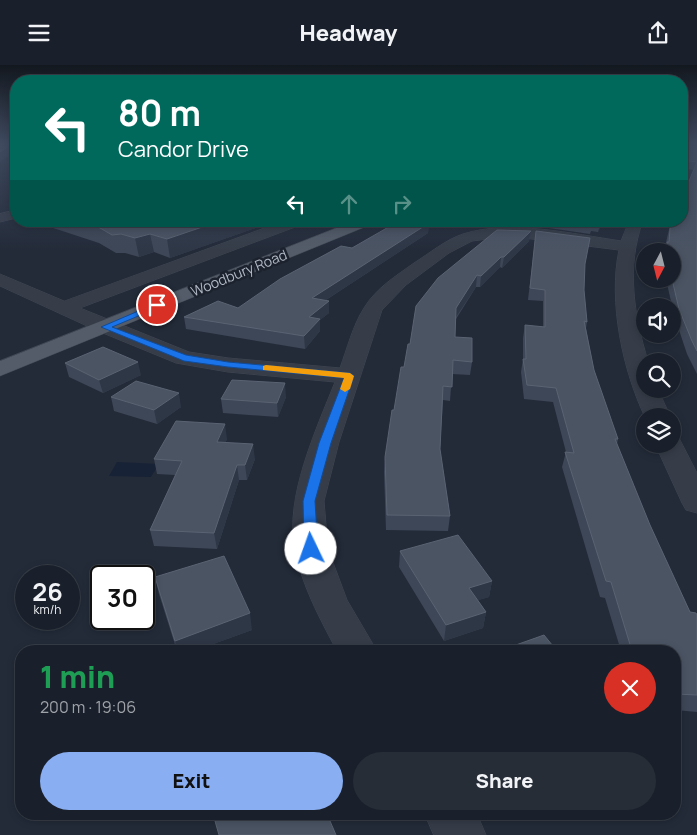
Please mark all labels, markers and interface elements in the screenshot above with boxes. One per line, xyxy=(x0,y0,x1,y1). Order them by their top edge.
text: Headway xyxy=(300,18,397,48)
icon: menu xyxy=(25,19,53,47)
icon: share xyxy=(644,19,672,47)
text: 80 m xyxy=(118,89,201,137)
icon: left xyxy=(35,95,100,160)
text: Candor Drive xyxy=(118,134,249,164)
icon: left xyxy=(282,190,310,218)
icon: ahead xyxy=(335,190,363,218)
icon: right xyxy=(388,190,416,218)
north arrow xyxy=(636,243,681,287)
map controls xyxy=(636,243,681,453)
street label: Woodbury Road xyxy=(188,245,290,300)
pin xyxy=(136,284,178,326)
icon: arrive xyxy=(143,291,171,319)
button: sound xyxy=(636,298,681,343)
button: search xyxy=(636,353,681,398)
button: layers xyxy=(636,408,681,453)
position arrow xyxy=(284,522,336,574)
speed limit sign: 30 xyxy=(90,565,155,630)
text: 26 xyxy=(32,574,63,609)
text: km/h xyxy=(34,601,61,618)
text: 1 min xyxy=(40,656,115,697)
button: close xyxy=(604,662,656,714)
text: 200 m · 19:06 xyxy=(40,696,136,718)
button: Exit xyxy=(40,752,343,810)
button: Share xyxy=(353,752,656,810)

